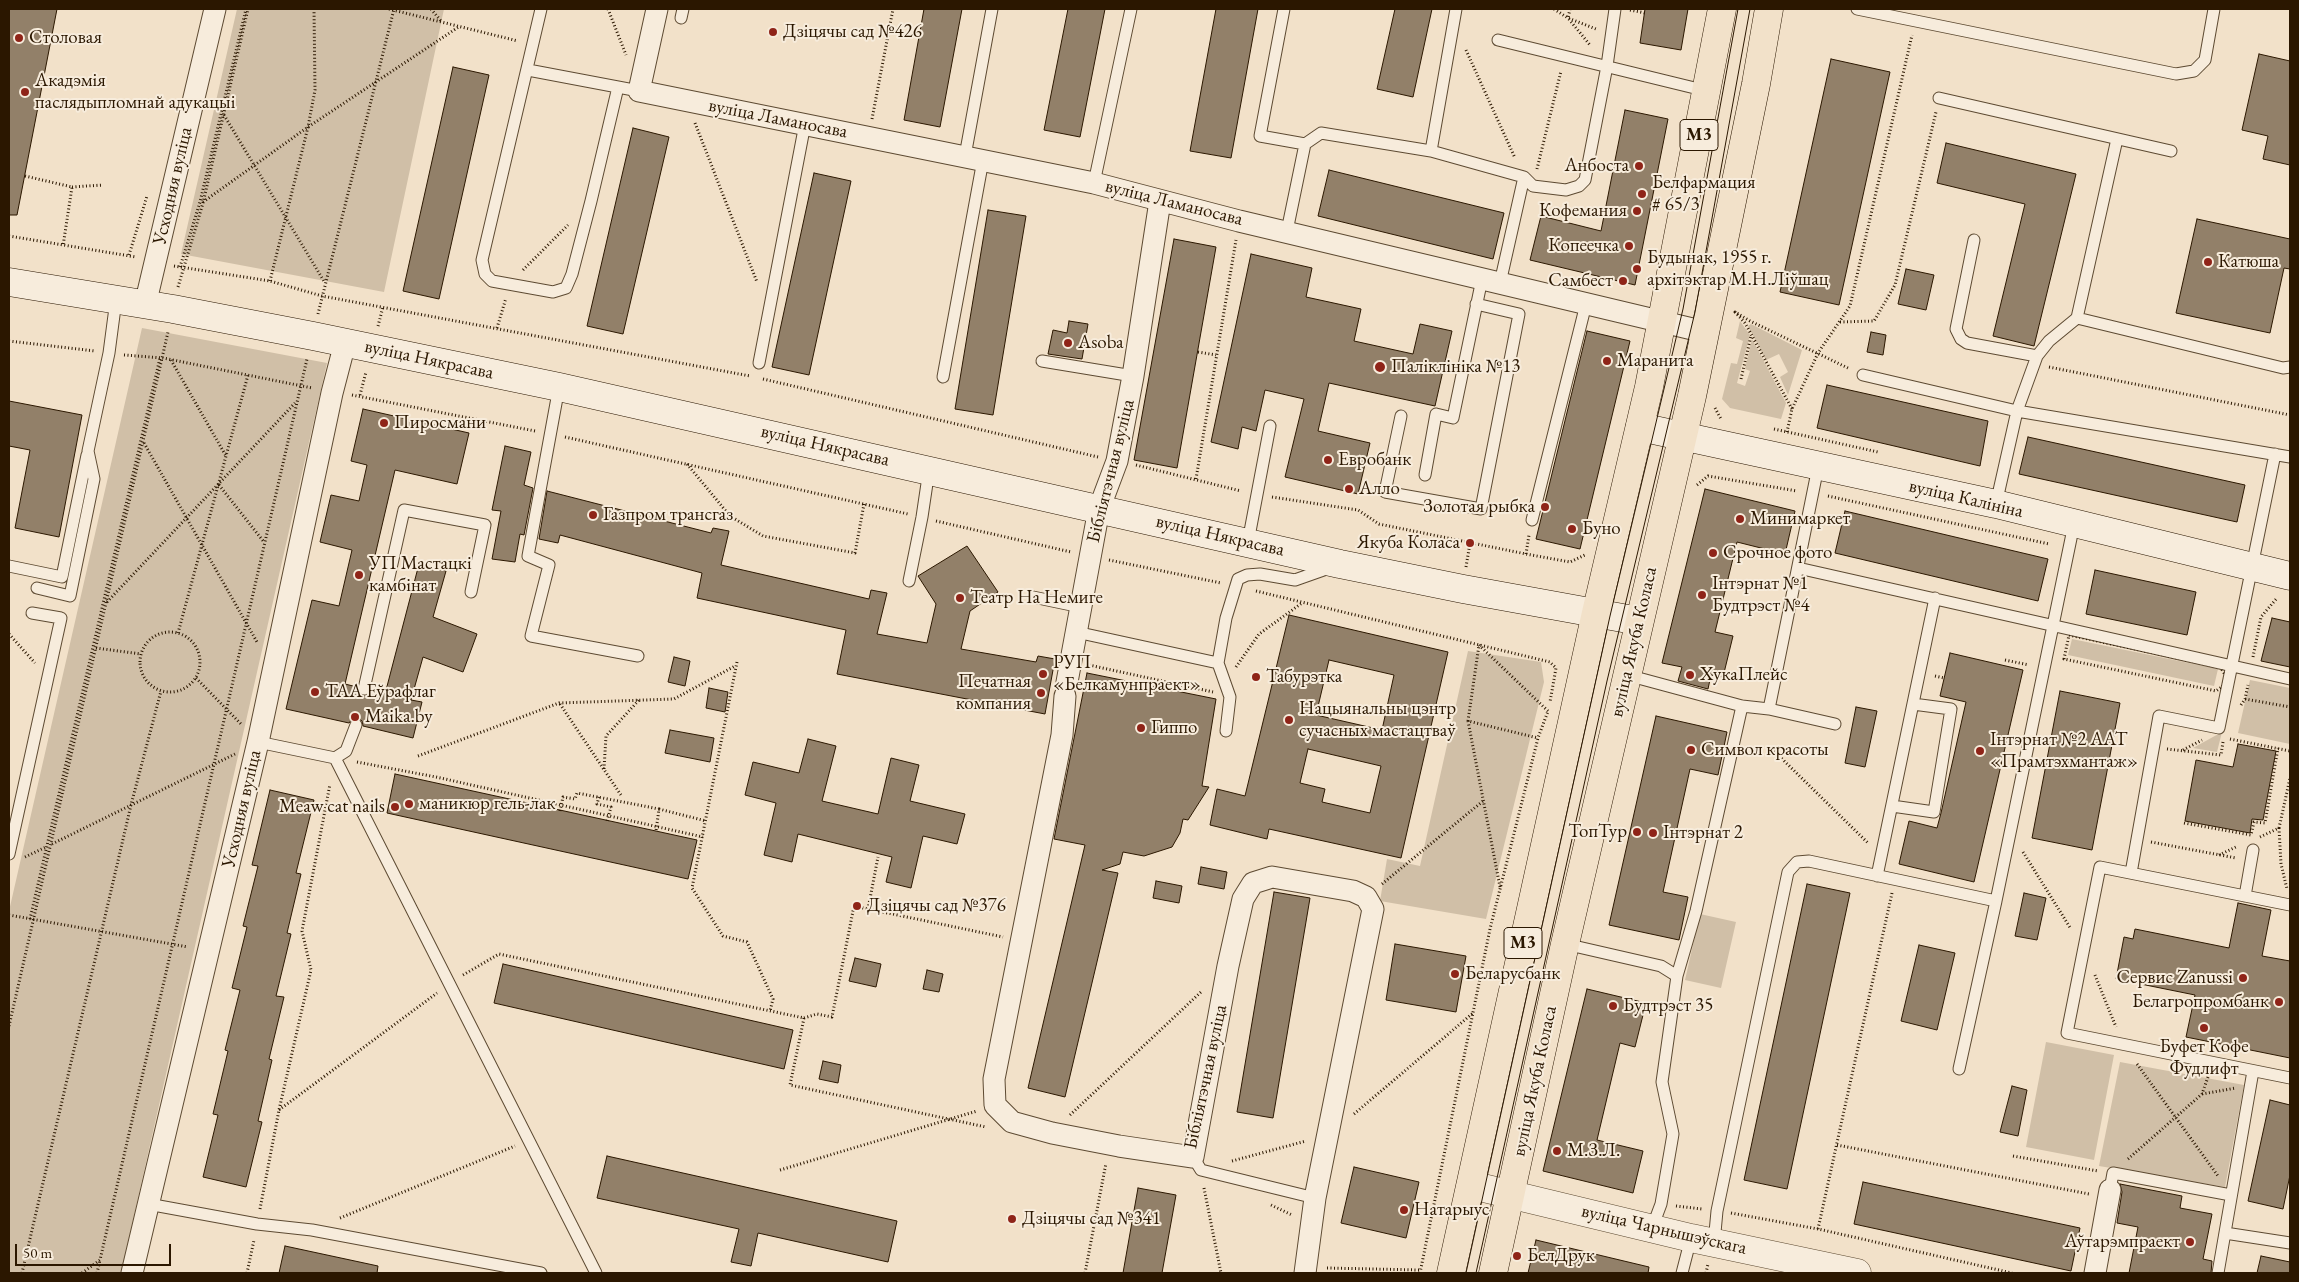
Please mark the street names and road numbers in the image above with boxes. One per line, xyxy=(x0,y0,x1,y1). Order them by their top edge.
street label: вуліца Ламаносава xyxy=(707,94,849,144)
road number: М3 xyxy=(1680,120,1718,150)
street label: Усходняя вуліца xyxy=(148,125,198,247)
street label: вуліца Ламаносава xyxy=(1103,175,1245,231)
street label: вуліца Някрасава xyxy=(362,335,496,385)
street label: Бібліятэчная вуліца xyxy=(1082,397,1140,545)
street label: вуліца Някрасава xyxy=(758,420,892,472)
street label: вуліца Калініна xyxy=(1907,475,2025,523)
street label: вуліца Някрасава xyxy=(1153,510,1287,562)
street label: вуліца Якуба Коласа xyxy=(1606,565,1662,719)
street label: Усходняя вуліца xyxy=(217,748,267,870)
road number: М3 xyxy=(1504,928,1542,958)
street label: Бібліятэчная вуліца xyxy=(1180,1003,1232,1151)
street label: вуліца Якуба Коласа xyxy=(1508,1004,1562,1158)
street label: вуліца Чарнышэўскага xyxy=(1579,1200,1749,1260)

